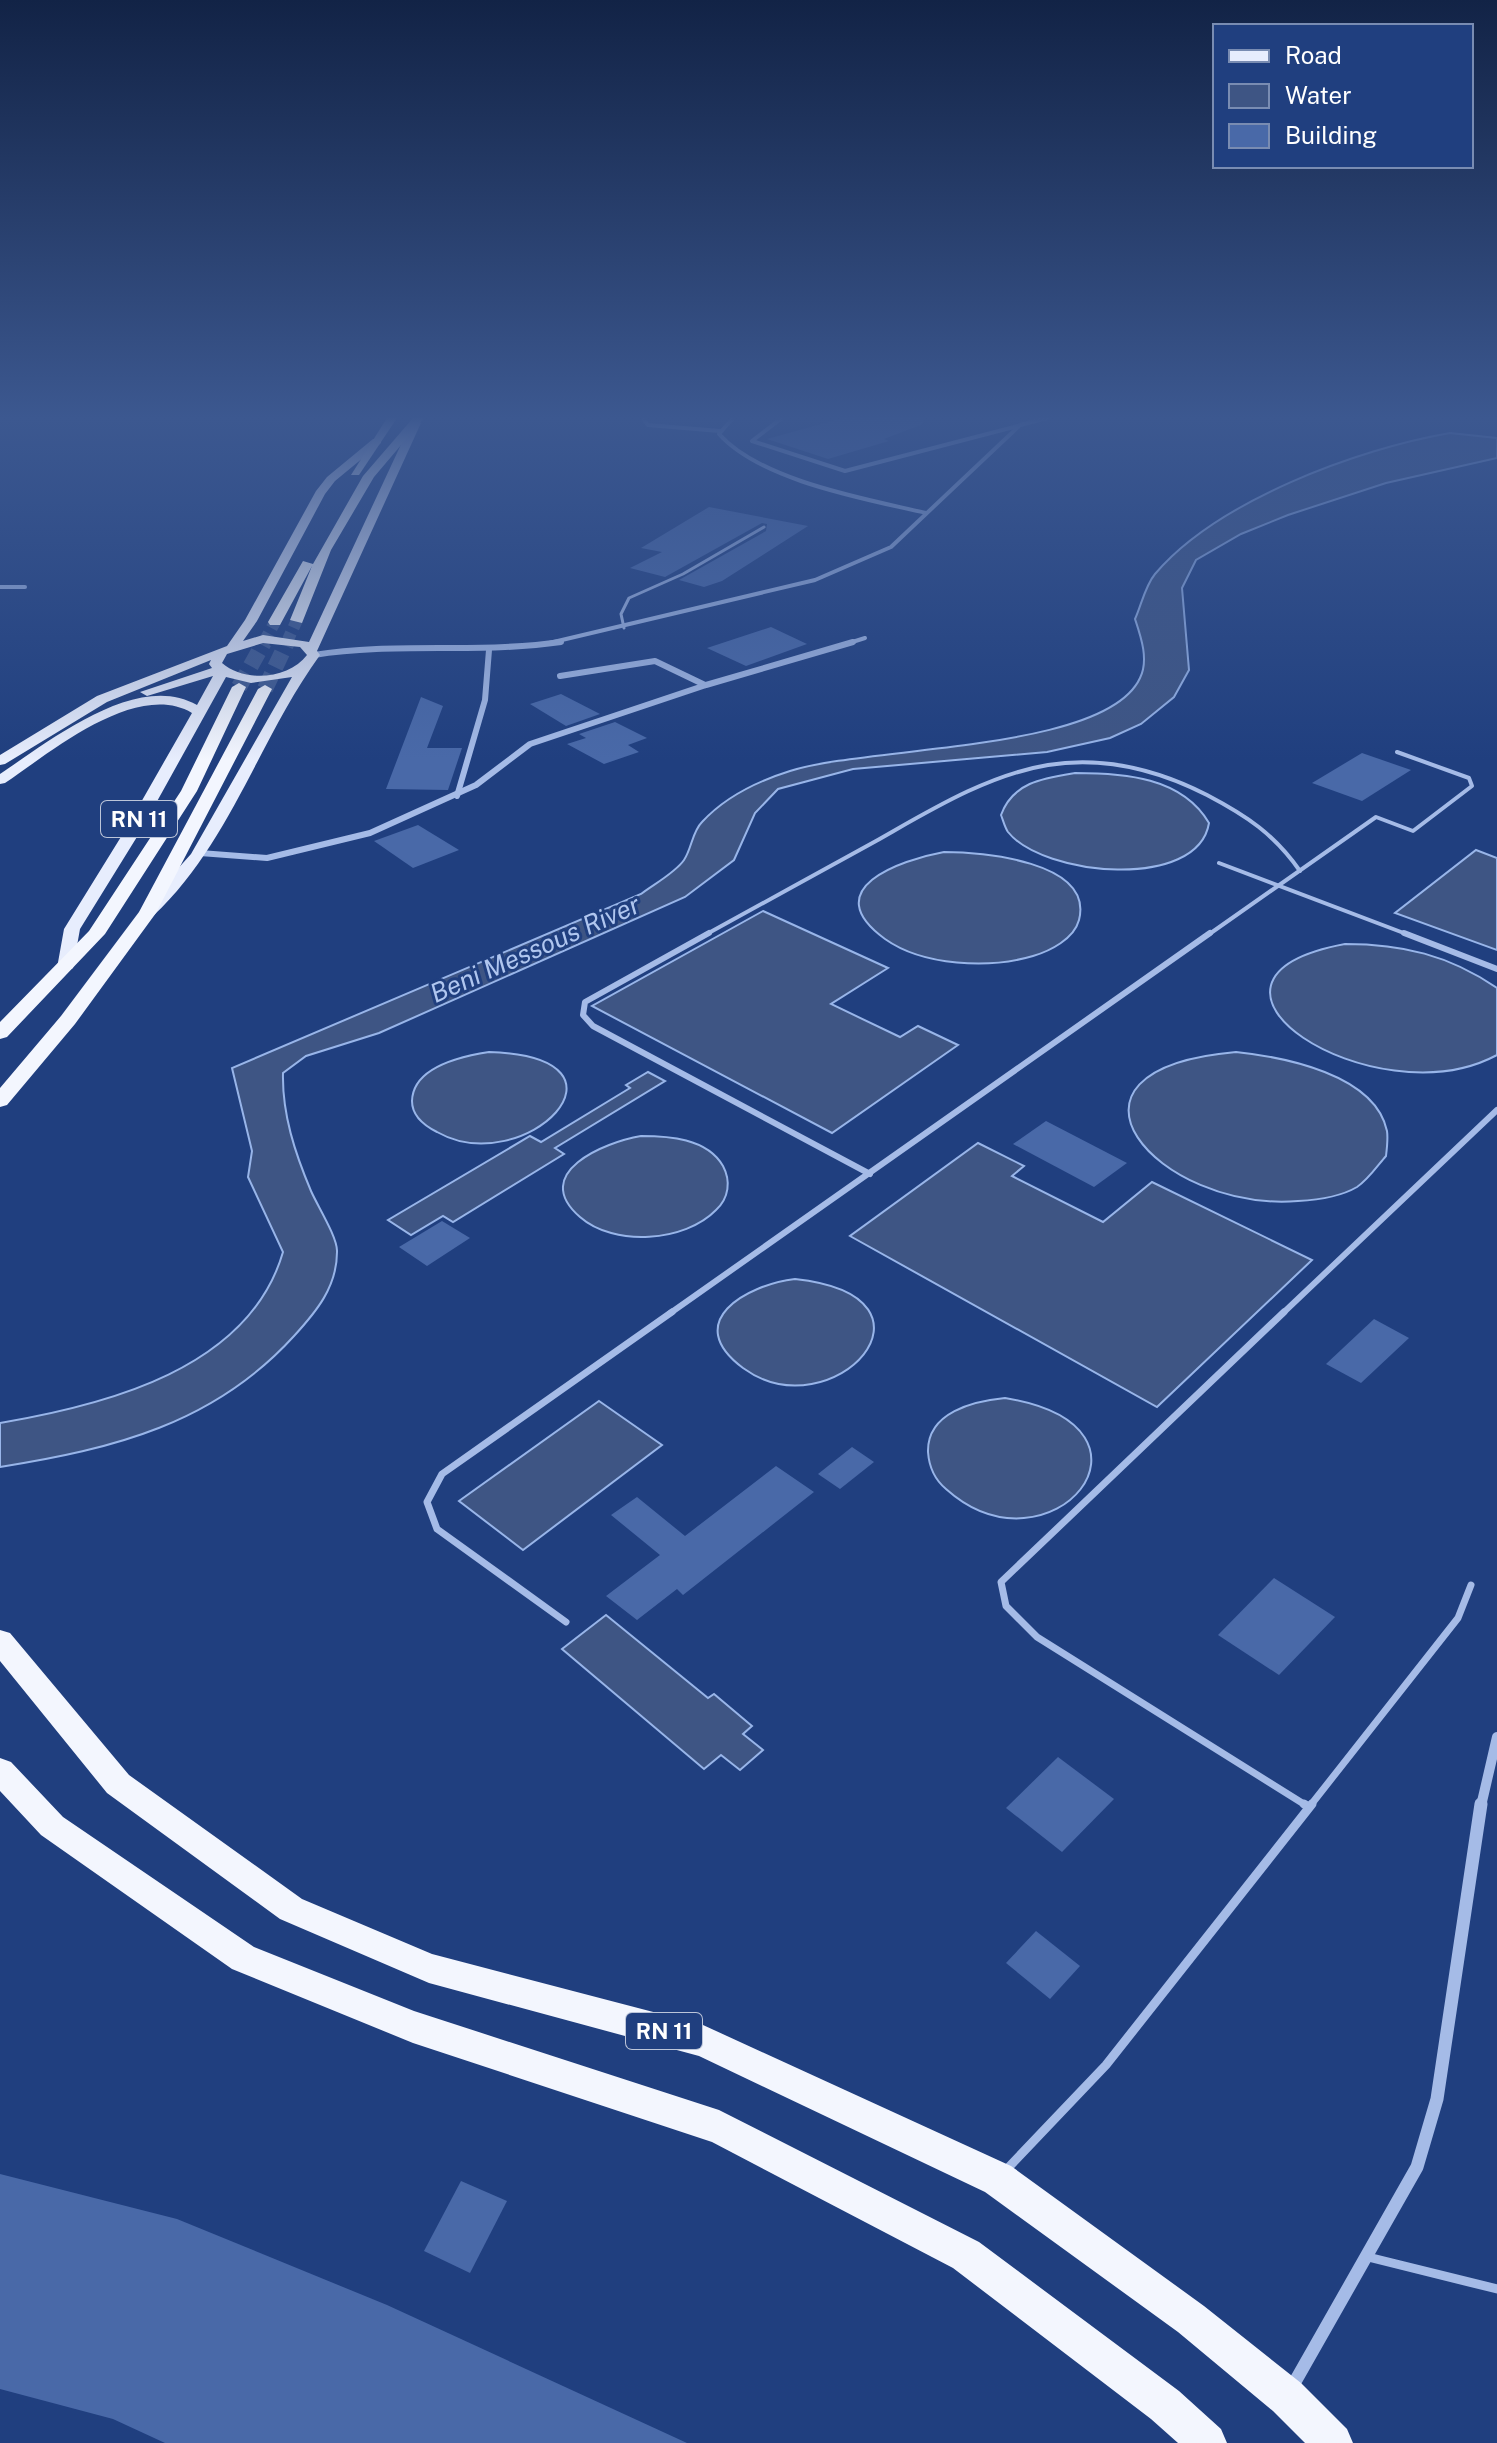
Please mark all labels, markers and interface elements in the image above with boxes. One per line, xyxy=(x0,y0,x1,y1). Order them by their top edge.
legend xyxy=(1213,24,1473,168)
text: Road xyxy=(1285,41,1342,69)
text: Water xyxy=(1285,81,1352,109)
text: Building xyxy=(1285,121,1377,149)
road number: RN 11 xyxy=(101,801,177,837)
water label: Beni Messous River xyxy=(425,888,645,1009)
road number: RN 11 xyxy=(626,2013,702,2049)

